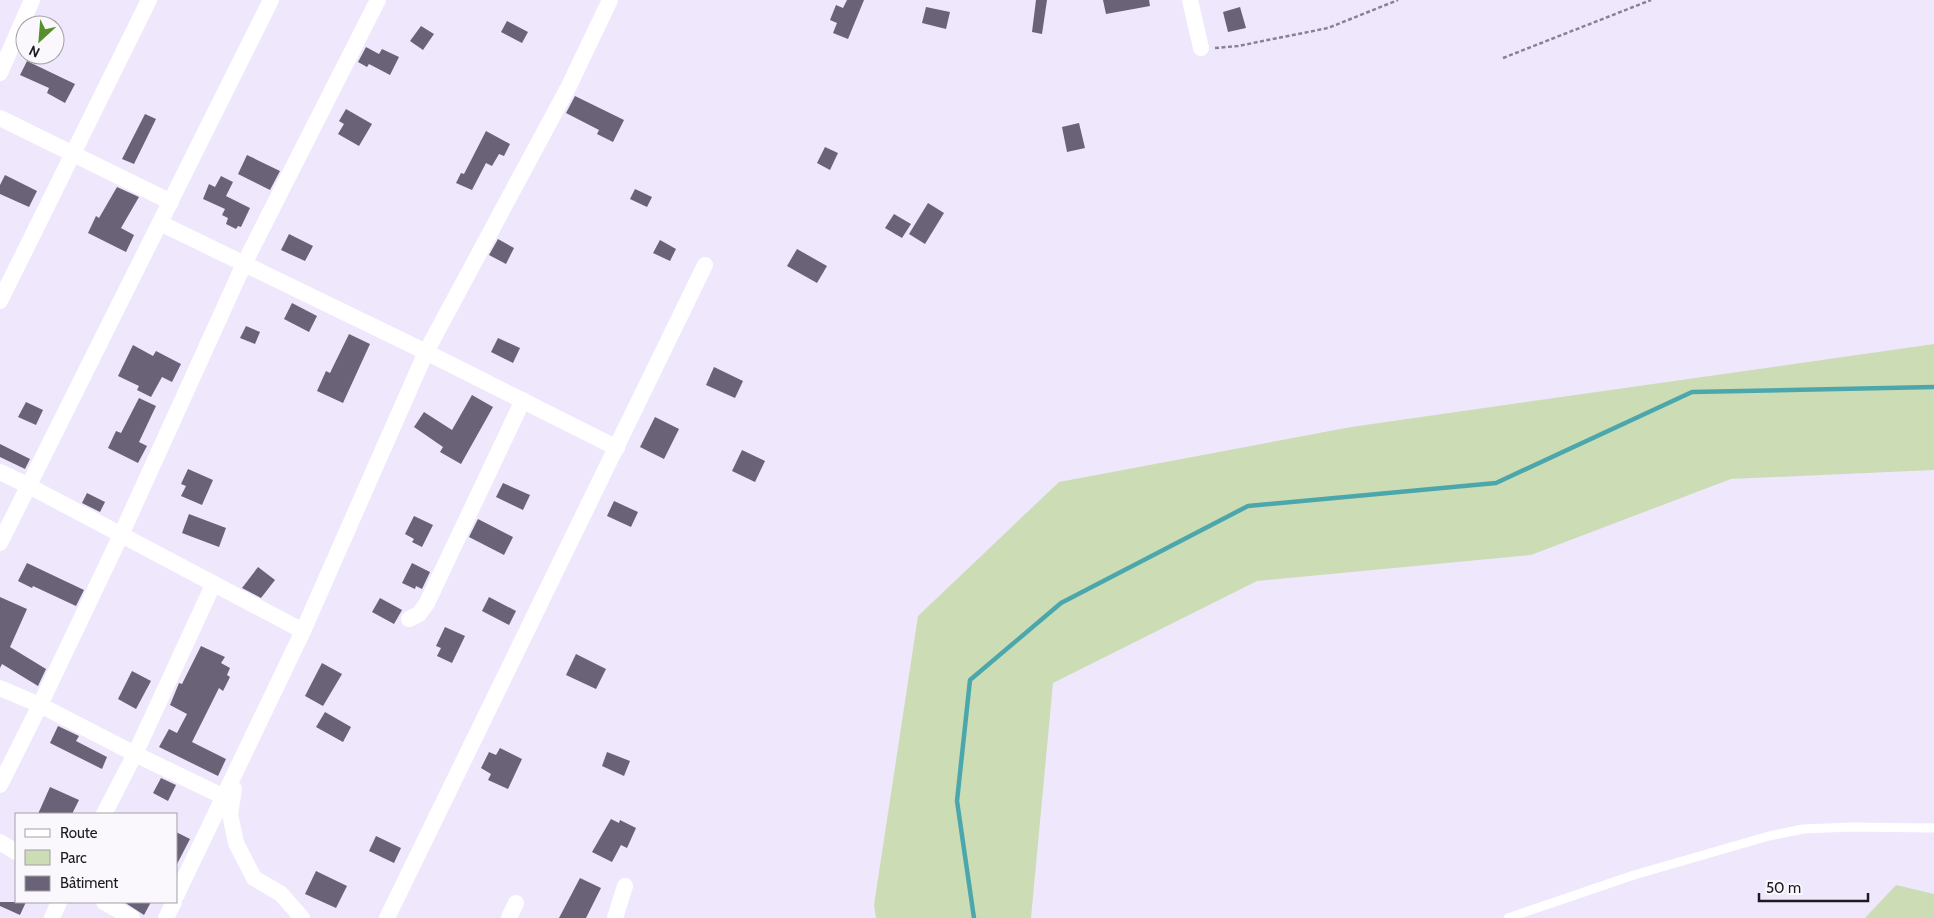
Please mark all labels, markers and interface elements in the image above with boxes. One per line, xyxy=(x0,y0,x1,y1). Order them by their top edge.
north arrow xyxy=(15,15,65,65)
text: N xyxy=(26,41,43,62)
legend xyxy=(15,813,178,903)
text: Route xyxy=(60,824,98,842)
text: Parc xyxy=(60,849,87,867)
scale bar xyxy=(1759,870,1868,902)
text: Bâtiment xyxy=(60,874,118,892)
text: 50 m xyxy=(1766,879,1801,897)

